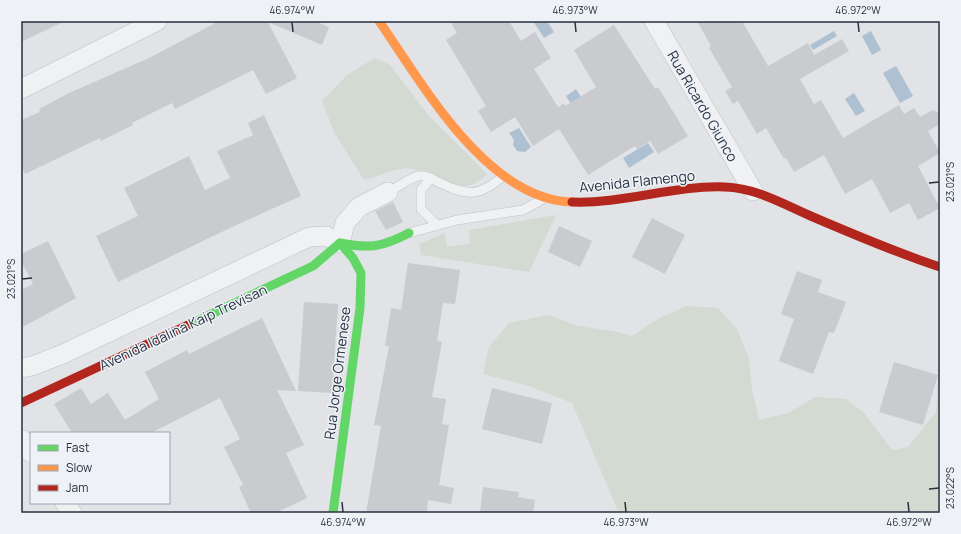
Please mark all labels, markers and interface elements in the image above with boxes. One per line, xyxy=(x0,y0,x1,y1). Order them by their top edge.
text: 46.974°W xyxy=(269,3,315,17)
text: 46.973°W xyxy=(552,3,598,17)
text: 46.972°W xyxy=(835,3,881,17)
street label: Rua Ricardo Giunco xyxy=(663,47,743,165)
text: 23.021°S xyxy=(943,162,957,202)
street label: Avenida Flamengo xyxy=(578,165,696,197)
text: 23.021°S xyxy=(4,259,18,299)
street label: Avenida Idalina Kaip Trevisan xyxy=(96,280,270,374)
street label: Rua Jorge Ormenese xyxy=(319,306,355,440)
legend xyxy=(30,432,170,504)
text: Fast xyxy=(66,439,90,456)
text: Slow xyxy=(66,459,92,476)
text: 23.022°S xyxy=(943,467,957,509)
text: Jam xyxy=(66,479,88,496)
text: 46.974°W xyxy=(320,515,366,529)
text: 46.973°W xyxy=(603,515,649,529)
text: 46.972°W xyxy=(886,515,932,529)

